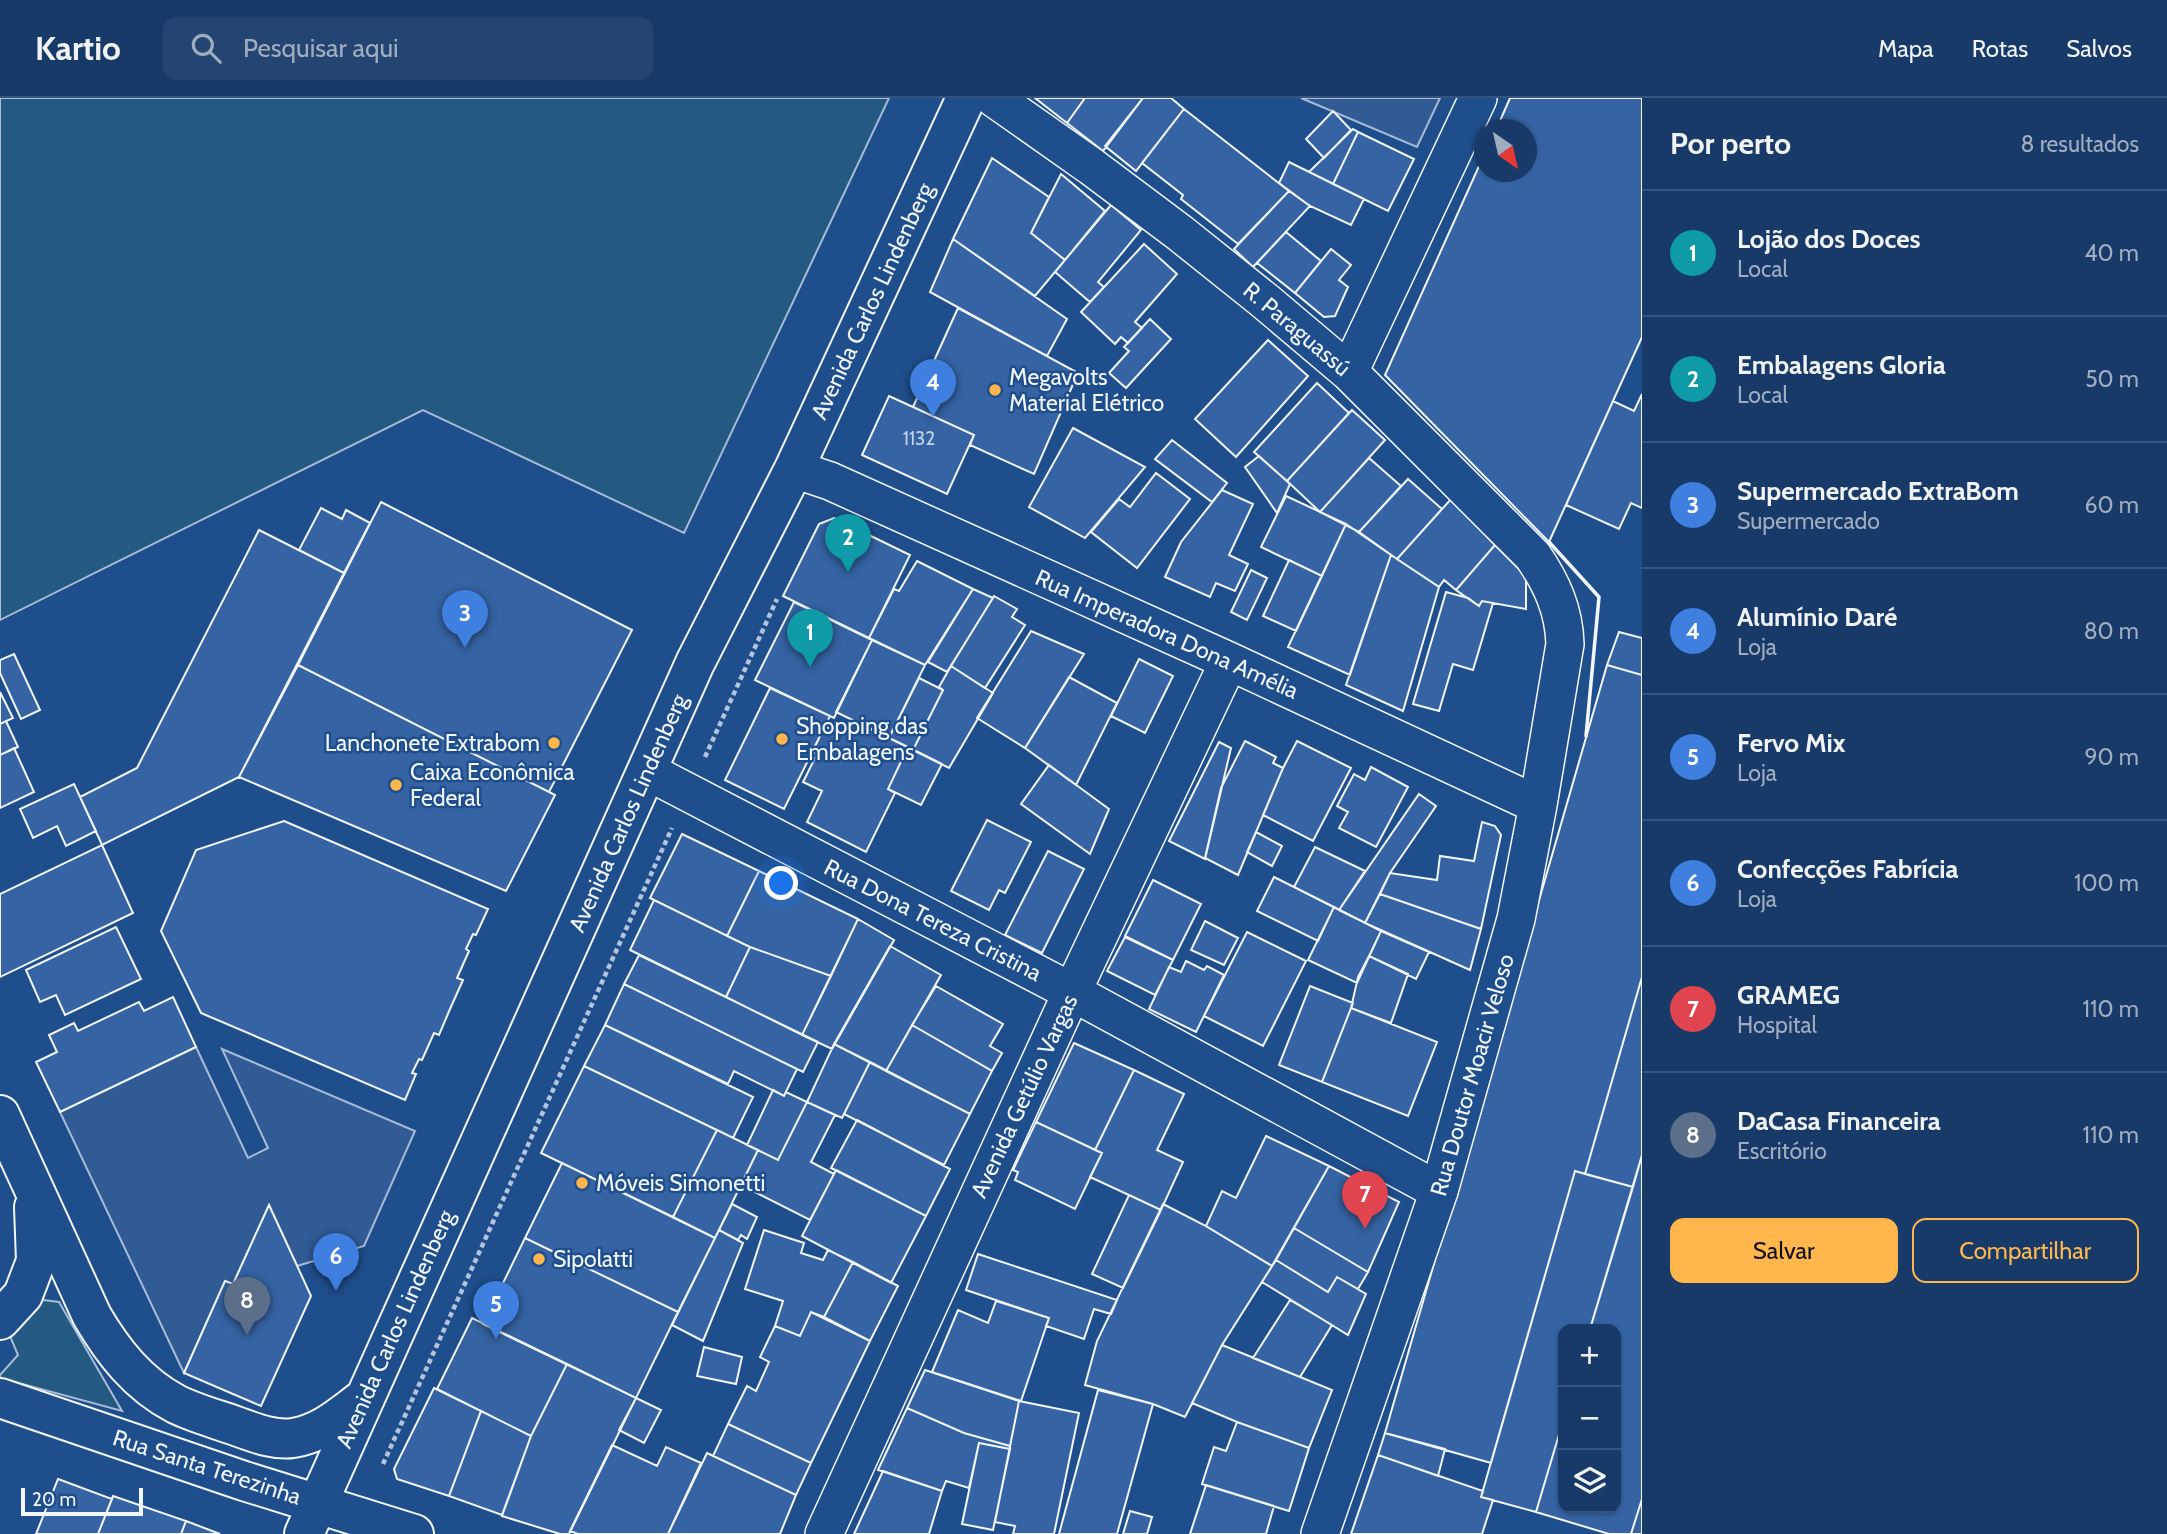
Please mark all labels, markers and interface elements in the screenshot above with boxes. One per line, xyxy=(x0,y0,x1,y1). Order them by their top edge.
search box xyxy=(163,17,653,80)
text: Kartio xyxy=(35,28,121,68)
icon: search xyxy=(187,29,225,67)
text: Pesquisar aqui xyxy=(243,32,399,64)
text: Mapa xyxy=(1878,34,1934,63)
text: Rotas xyxy=(1972,34,2028,63)
text: Salvos xyxy=(2066,34,2132,63)
north arrow xyxy=(1474,119,1537,182)
text: Por perto xyxy=(1670,125,1791,162)
text: 8 resultados xyxy=(2021,130,2139,158)
street label: Avenida Carlos Lindenberg xyxy=(805,178,939,424)
text: Lojão dos Doces xyxy=(1737,223,1921,255)
text: 1 xyxy=(1689,239,1697,267)
text: 40 m xyxy=(2084,239,2139,267)
text: Local xyxy=(1737,255,1788,283)
street label: R. Paraguassú xyxy=(1238,276,1356,382)
text: Embalagens Gloria xyxy=(1737,349,1946,381)
pin: 4 xyxy=(910,359,956,417)
place label: Megavolts Material Elétrico xyxy=(1009,363,1164,417)
text: 2 xyxy=(1687,365,1699,393)
text: 50 m xyxy=(2085,365,2139,393)
text: Local xyxy=(1737,381,1788,409)
marker: Megavolts Material Elétrico xyxy=(987,382,1003,398)
house number: 1132 xyxy=(903,427,935,450)
text: Supermercado ExtraBom xyxy=(1737,475,2019,507)
text: 3 xyxy=(1687,491,1699,519)
text: 60 m xyxy=(2085,491,2139,519)
text: Supermercado xyxy=(1737,507,1880,535)
pin: 2 xyxy=(825,514,871,572)
street label: Rua Imperadora Dona Amélia xyxy=(1031,563,1303,705)
pin: 3 xyxy=(442,590,488,648)
text: Alumínio Daré xyxy=(1737,601,1897,633)
pin: 1 xyxy=(787,609,833,667)
text: 4 xyxy=(1686,617,1700,645)
text: 80 m xyxy=(2084,617,2139,645)
text: Loja xyxy=(1737,633,1777,661)
street label: Avenida Carlos Lindenberg xyxy=(563,689,693,936)
place label: Shopping das Embalagens xyxy=(796,712,928,766)
text: Fervo Mix xyxy=(1737,727,1845,759)
place label: Lanchonete Extrabom xyxy=(325,729,540,757)
marker: Shopping das Embalagens xyxy=(774,731,790,747)
marker: Lanchonete Extrabom xyxy=(546,735,562,751)
text: 5 xyxy=(1687,743,1699,771)
text: 90 m xyxy=(2085,743,2139,771)
place label: Caixa Econômica Federal xyxy=(410,758,574,812)
text: Loja xyxy=(1737,759,1777,787)
marker: Caixa Econômica Federal xyxy=(388,777,404,793)
street label: Rua Dona Tereza Cristina xyxy=(820,853,1046,987)
text: Confecções Fabrícia xyxy=(1737,853,1959,885)
your location xyxy=(764,866,798,900)
text: 6 xyxy=(1687,869,1699,897)
text: 100 m xyxy=(2074,869,2139,897)
text: Loja xyxy=(1737,885,1777,913)
street label: Rua Doutor Moacir Veloso xyxy=(1424,951,1520,1199)
text: GRAMEG xyxy=(1737,979,1840,1011)
street label: Avenida Getúlio Vargas xyxy=(965,990,1083,1202)
text: 7 xyxy=(1687,995,1699,1023)
text: 110 m xyxy=(2083,995,2139,1023)
text: Hospital xyxy=(1737,1011,1817,1039)
text: DaCasa Financeira xyxy=(1737,1105,1941,1137)
text: 8 xyxy=(1686,1121,1700,1149)
text: 110 m xyxy=(2083,1121,2139,1149)
text: Escritório xyxy=(1737,1137,1827,1165)
place label: Móveis Simonetti xyxy=(596,1169,765,1197)
pin: 7 xyxy=(1342,1171,1388,1229)
marker: Móveis Simonetti xyxy=(574,1175,590,1191)
street label: Avenida Carlos Lindenberg xyxy=(330,1205,460,1452)
button: Salvar xyxy=(1670,1218,1898,1283)
button: Compartilhar xyxy=(1912,1218,2139,1283)
pin: 6 xyxy=(313,1233,359,1291)
place label: Sipolatti xyxy=(553,1245,633,1273)
marker: Sipolatti xyxy=(531,1251,547,1267)
pin: 8 xyxy=(224,1277,270,1335)
pin: 5 xyxy=(473,1281,519,1339)
map controls xyxy=(1558,1324,1621,1513)
button: + xyxy=(1558,1324,1621,1387)
button: − xyxy=(1558,1387,1621,1450)
street label: Rua Santa Terezinha xyxy=(109,1423,305,1511)
button: layers xyxy=(1558,1450,1621,1513)
scale bar xyxy=(21,1485,144,1517)
text: 20 m xyxy=(32,1488,76,1511)

